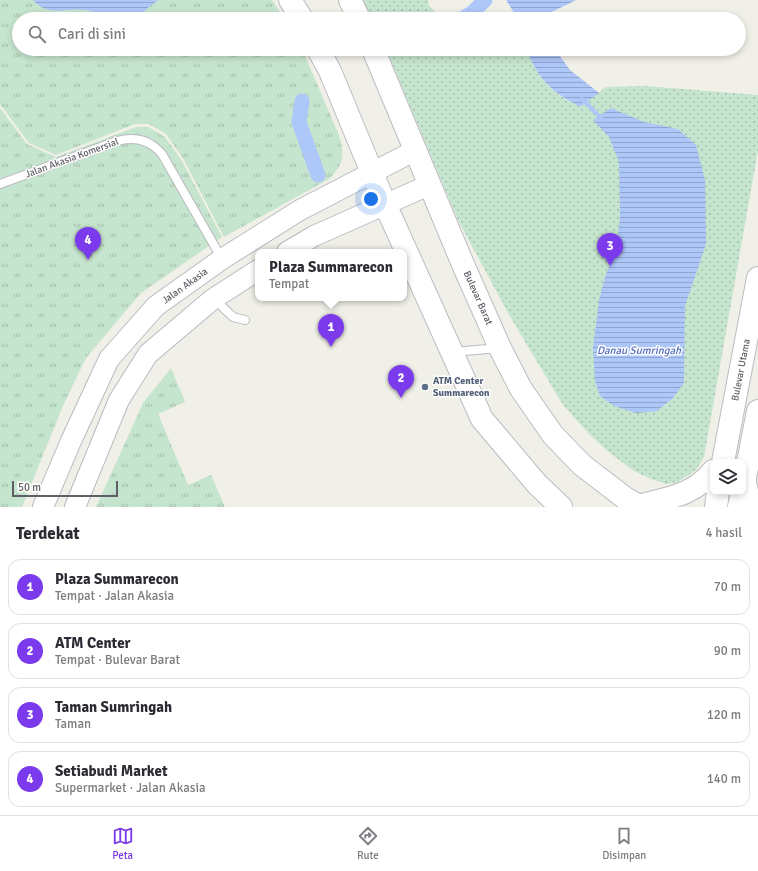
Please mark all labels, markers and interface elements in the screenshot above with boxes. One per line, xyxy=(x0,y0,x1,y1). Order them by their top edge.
search box xyxy=(12,12,746,56)
icon: search xyxy=(26,23,48,45)
text: Cari di sini xyxy=(58,25,126,43)
street label: Jalan Akasia Komersial xyxy=(24,136,120,180)
your location xyxy=(361,189,381,209)
pin: 4 xyxy=(75,227,101,260)
pin: 3 xyxy=(597,233,623,266)
popup xyxy=(255,249,407,301)
text: Plaza Summarecon xyxy=(269,258,393,276)
street label: Jalan Akasia xyxy=(160,265,210,307)
street label: Bulevar Barat xyxy=(461,269,495,327)
text: Tempat xyxy=(269,276,309,292)
pin: 1 xyxy=(318,314,344,347)
street label: Bulevar Utama xyxy=(729,338,753,402)
water label: Danau Sumringah xyxy=(597,344,682,357)
pin: 2 xyxy=(388,365,414,398)
place label: ATM Center Summarecon xyxy=(433,375,490,399)
marker: ATM Center Summarecon xyxy=(420,382,430,392)
map controls xyxy=(710,459,746,495)
button: layers xyxy=(710,459,746,495)
scale bar xyxy=(12,479,118,498)
text: 50 m xyxy=(18,481,41,494)
text: Terdekat xyxy=(16,523,80,544)
text: 4 hasil xyxy=(705,525,742,541)
text: Plaza Summarecon xyxy=(55,570,179,588)
text: 1 xyxy=(26,579,34,595)
text: 70 m xyxy=(714,579,741,595)
text: Tempat · Jalan Akasia xyxy=(55,588,174,604)
text: ATM Center xyxy=(55,634,131,652)
text: 2 xyxy=(26,643,34,659)
text: 90 m xyxy=(714,643,741,659)
text: Tempat · Bulevar Barat xyxy=(55,652,180,668)
text: Taman Sumringah xyxy=(55,698,172,716)
text: 3 xyxy=(26,707,34,723)
text: 120 m xyxy=(707,707,741,723)
text: Taman xyxy=(55,716,91,732)
text: Setiabudi Market xyxy=(55,762,168,780)
text: 4 xyxy=(26,771,34,787)
text: 140 m xyxy=(707,771,741,787)
text: Supermarket · Jalan Akasia xyxy=(55,780,206,796)
tab: Peta xyxy=(112,825,134,862)
tab: Rute xyxy=(357,825,379,862)
tab: Disimpan xyxy=(602,825,646,862)

